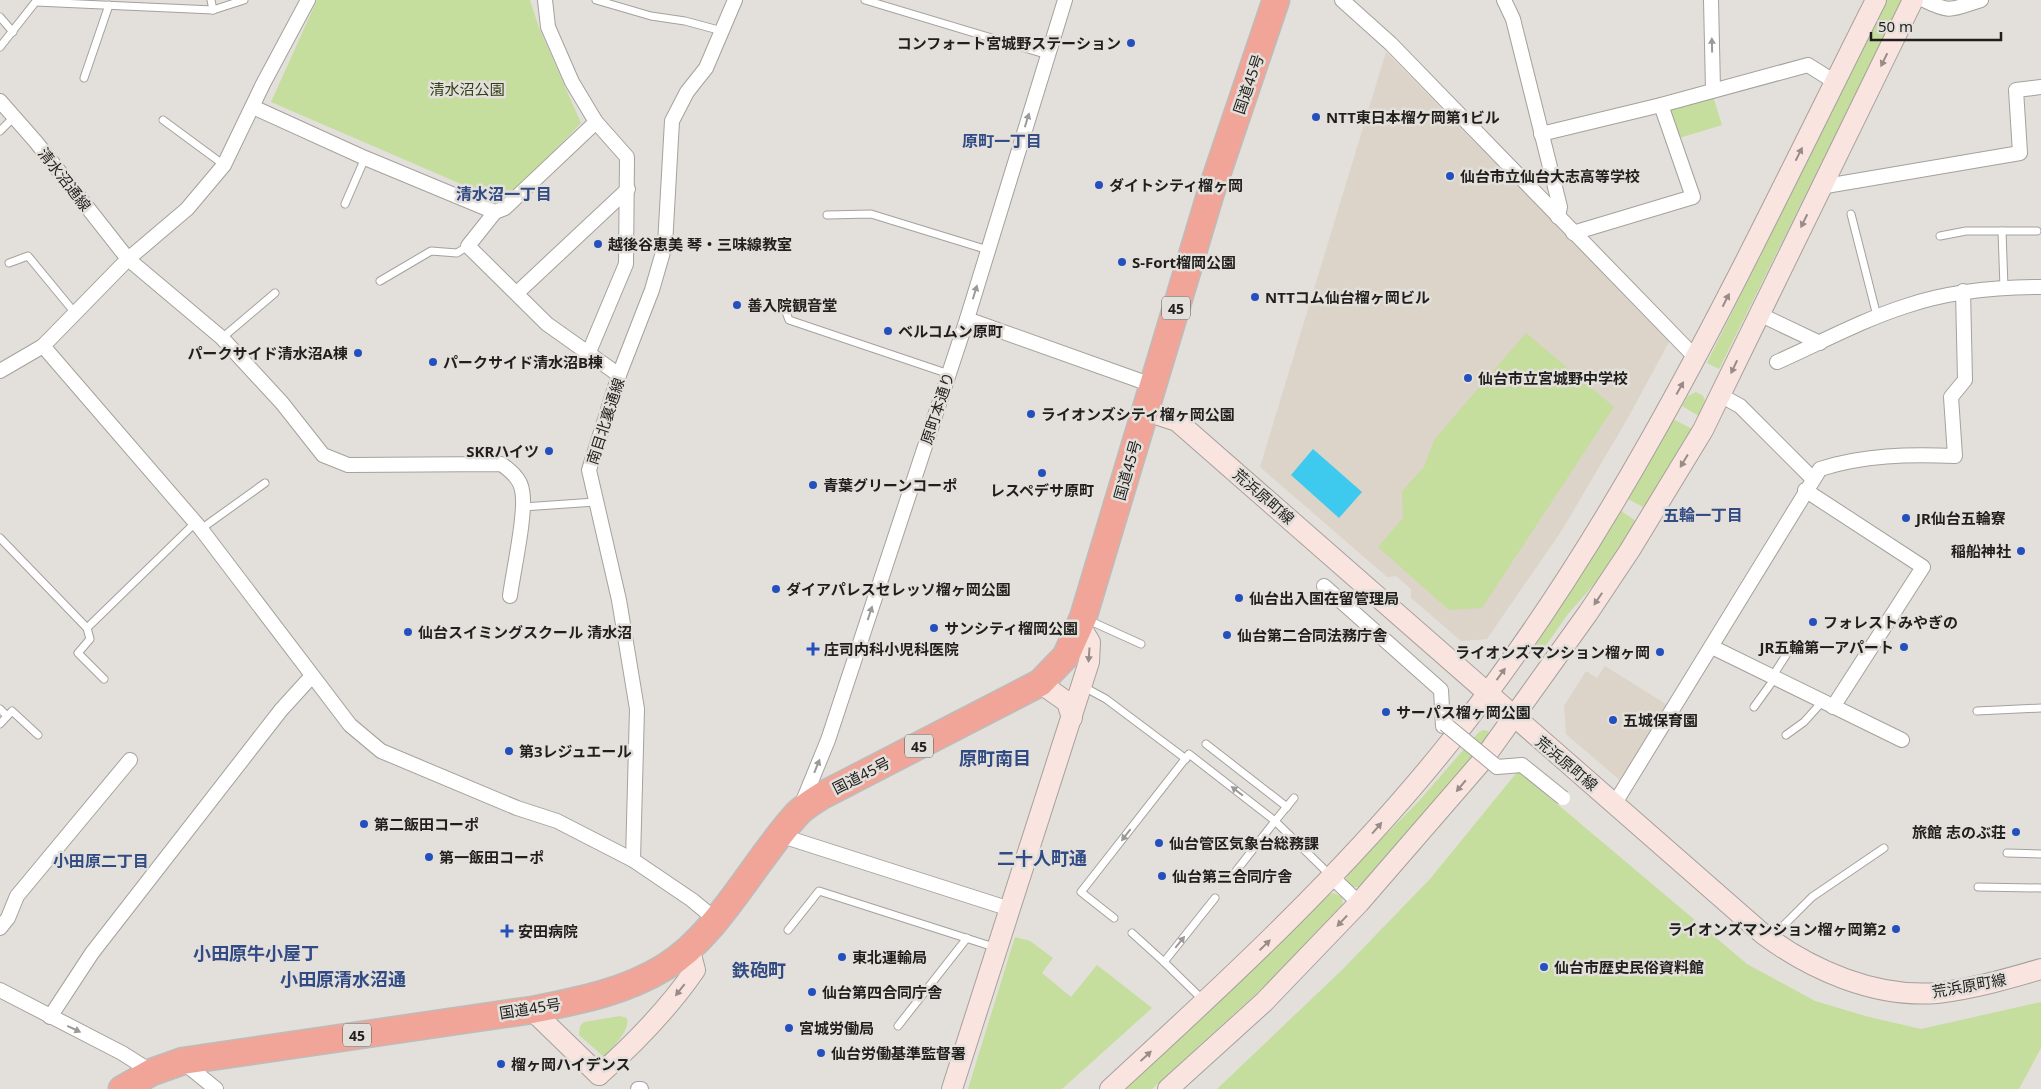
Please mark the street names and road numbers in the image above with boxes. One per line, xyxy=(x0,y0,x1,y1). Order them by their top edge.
street label: 国道45号 xyxy=(1228,51,1268,117)
street label: 清水沼通線 xyxy=(34,143,96,215)
road number: 45 xyxy=(1162,296,1190,320)
street label: 原町本通り xyxy=(916,369,958,447)
street label: 南目北裏通線 xyxy=(582,375,628,467)
street label: 国道45号 xyxy=(1109,437,1145,503)
street label: 荒浜原町線 xyxy=(1229,464,1299,528)
street label: 荒浜原町線 xyxy=(1532,731,1602,795)
road number: 45 xyxy=(905,734,933,758)
street label: 国道45号 xyxy=(829,752,893,798)
street label: 荒浜原町線 xyxy=(1930,969,2008,1001)
street label: 国道45号 xyxy=(498,993,562,1023)
road number: 45 xyxy=(343,1024,371,1046)

